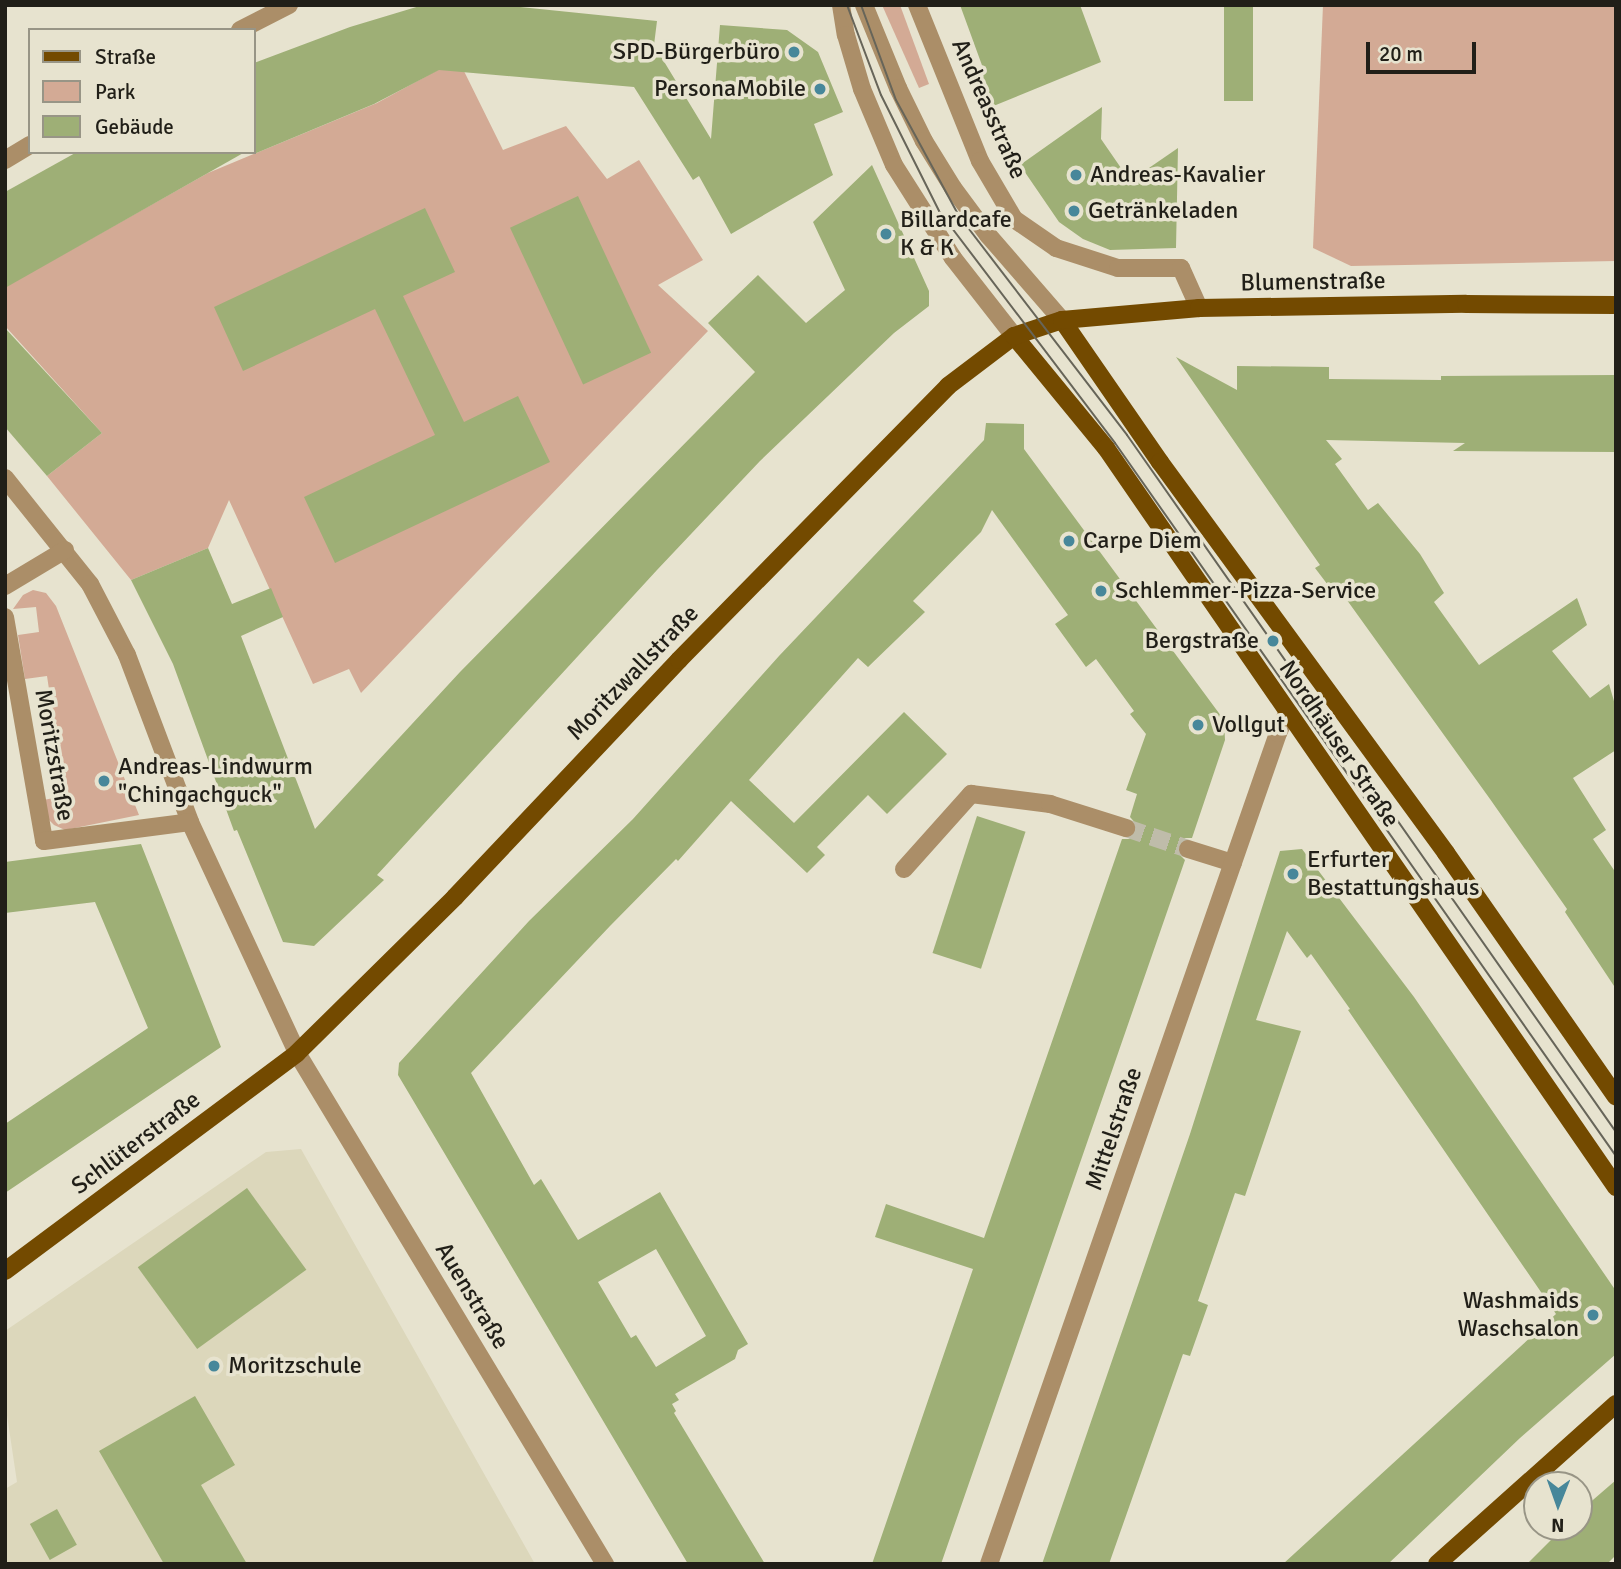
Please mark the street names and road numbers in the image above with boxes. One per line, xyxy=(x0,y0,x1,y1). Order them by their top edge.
street label: Andreasstraße xyxy=(945,34,1033,184)
street label: Blumenstraße xyxy=(1240,266,1386,298)
street label: Moritzwallstraße xyxy=(561,599,705,747)
street label: Nordhäuser Straße xyxy=(1273,655,1405,833)
street label: Moritzstraße xyxy=(28,687,80,823)
street label: Mittelstraße xyxy=(1080,1064,1148,1194)
street label: Schlüterstraße xyxy=(66,1085,206,1201)
street label: Auenstraße xyxy=(429,1237,515,1355)

